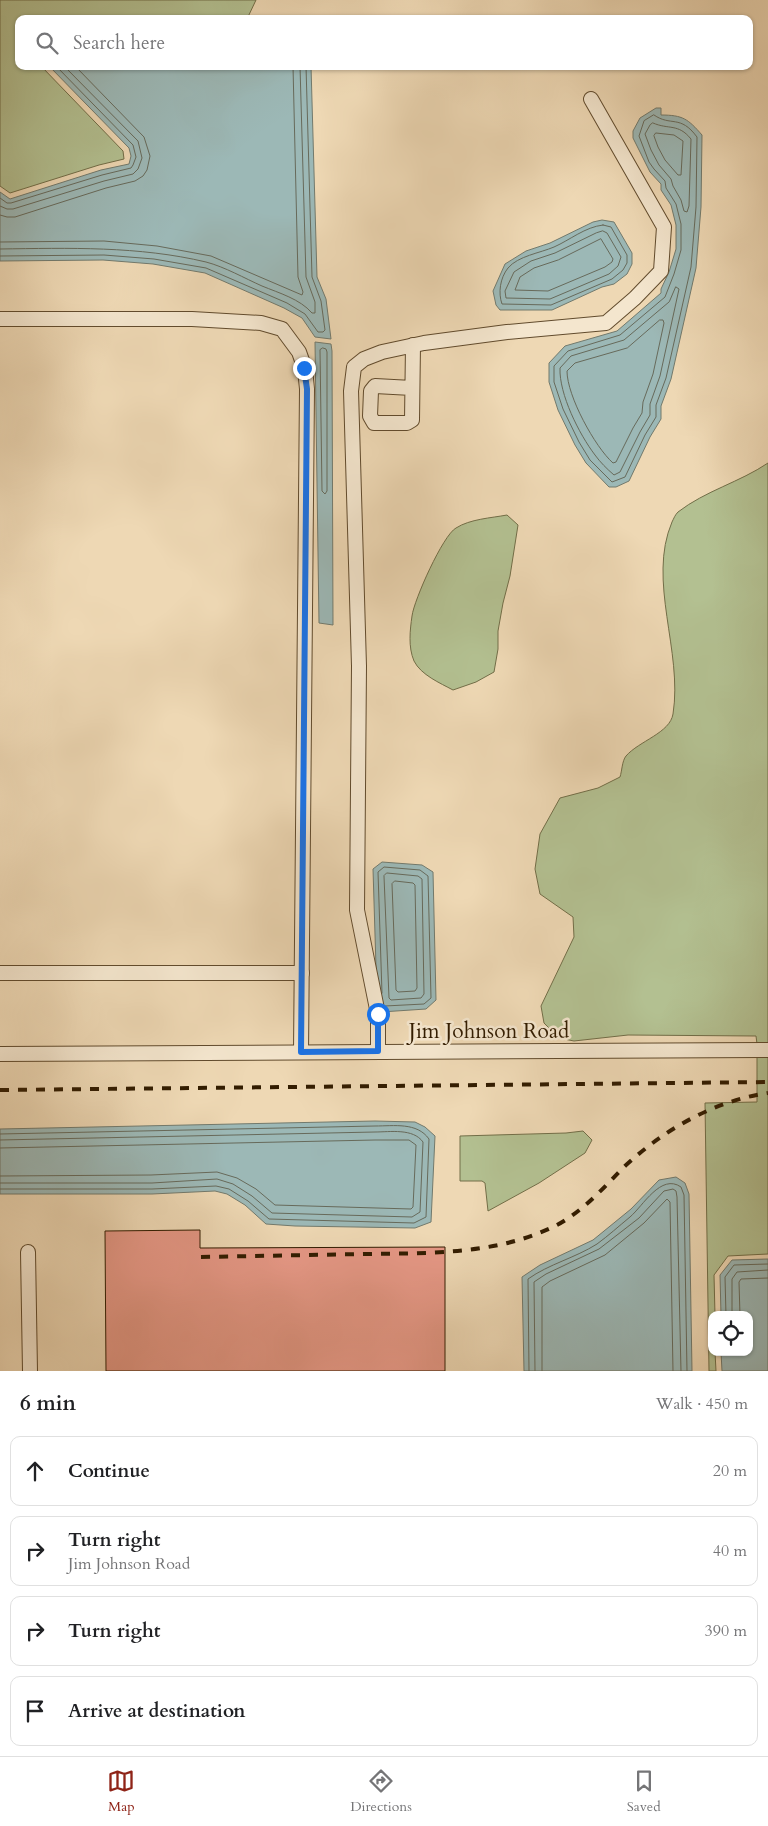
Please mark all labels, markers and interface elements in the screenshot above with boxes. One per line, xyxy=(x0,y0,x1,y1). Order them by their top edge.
search box xyxy=(15,15,753,70)
icon: search xyxy=(33,29,61,57)
text: Search here xyxy=(73,30,165,56)
route end xyxy=(293,357,316,380)
route start xyxy=(367,1003,390,1026)
street label: Jim Johnson Road xyxy=(406,1017,569,1046)
map controls xyxy=(708,1311,753,1356)
button: locate xyxy=(708,1311,753,1356)
text: 6 min xyxy=(20,1389,76,1418)
text: Walk · 450 m xyxy=(656,1393,748,1415)
icon: ahead xyxy=(21,1457,49,1485)
text: Continue xyxy=(68,1458,150,1484)
text: 20 m xyxy=(713,1460,747,1482)
text: Turn right xyxy=(68,1527,160,1553)
icon: right xyxy=(21,1537,49,1565)
text: 40 m xyxy=(713,1540,747,1562)
text: Jim Johnson Road xyxy=(68,1553,190,1575)
icon: right xyxy=(21,1617,49,1645)
text: Turn right xyxy=(68,1618,160,1644)
text: 390 m xyxy=(705,1620,747,1642)
icon: arrive xyxy=(21,1697,49,1725)
text: Arrive at destination xyxy=(68,1698,245,1724)
tab: Map xyxy=(107,1767,135,1816)
tab: Directions xyxy=(350,1767,412,1816)
tab: Saved xyxy=(627,1767,661,1816)

